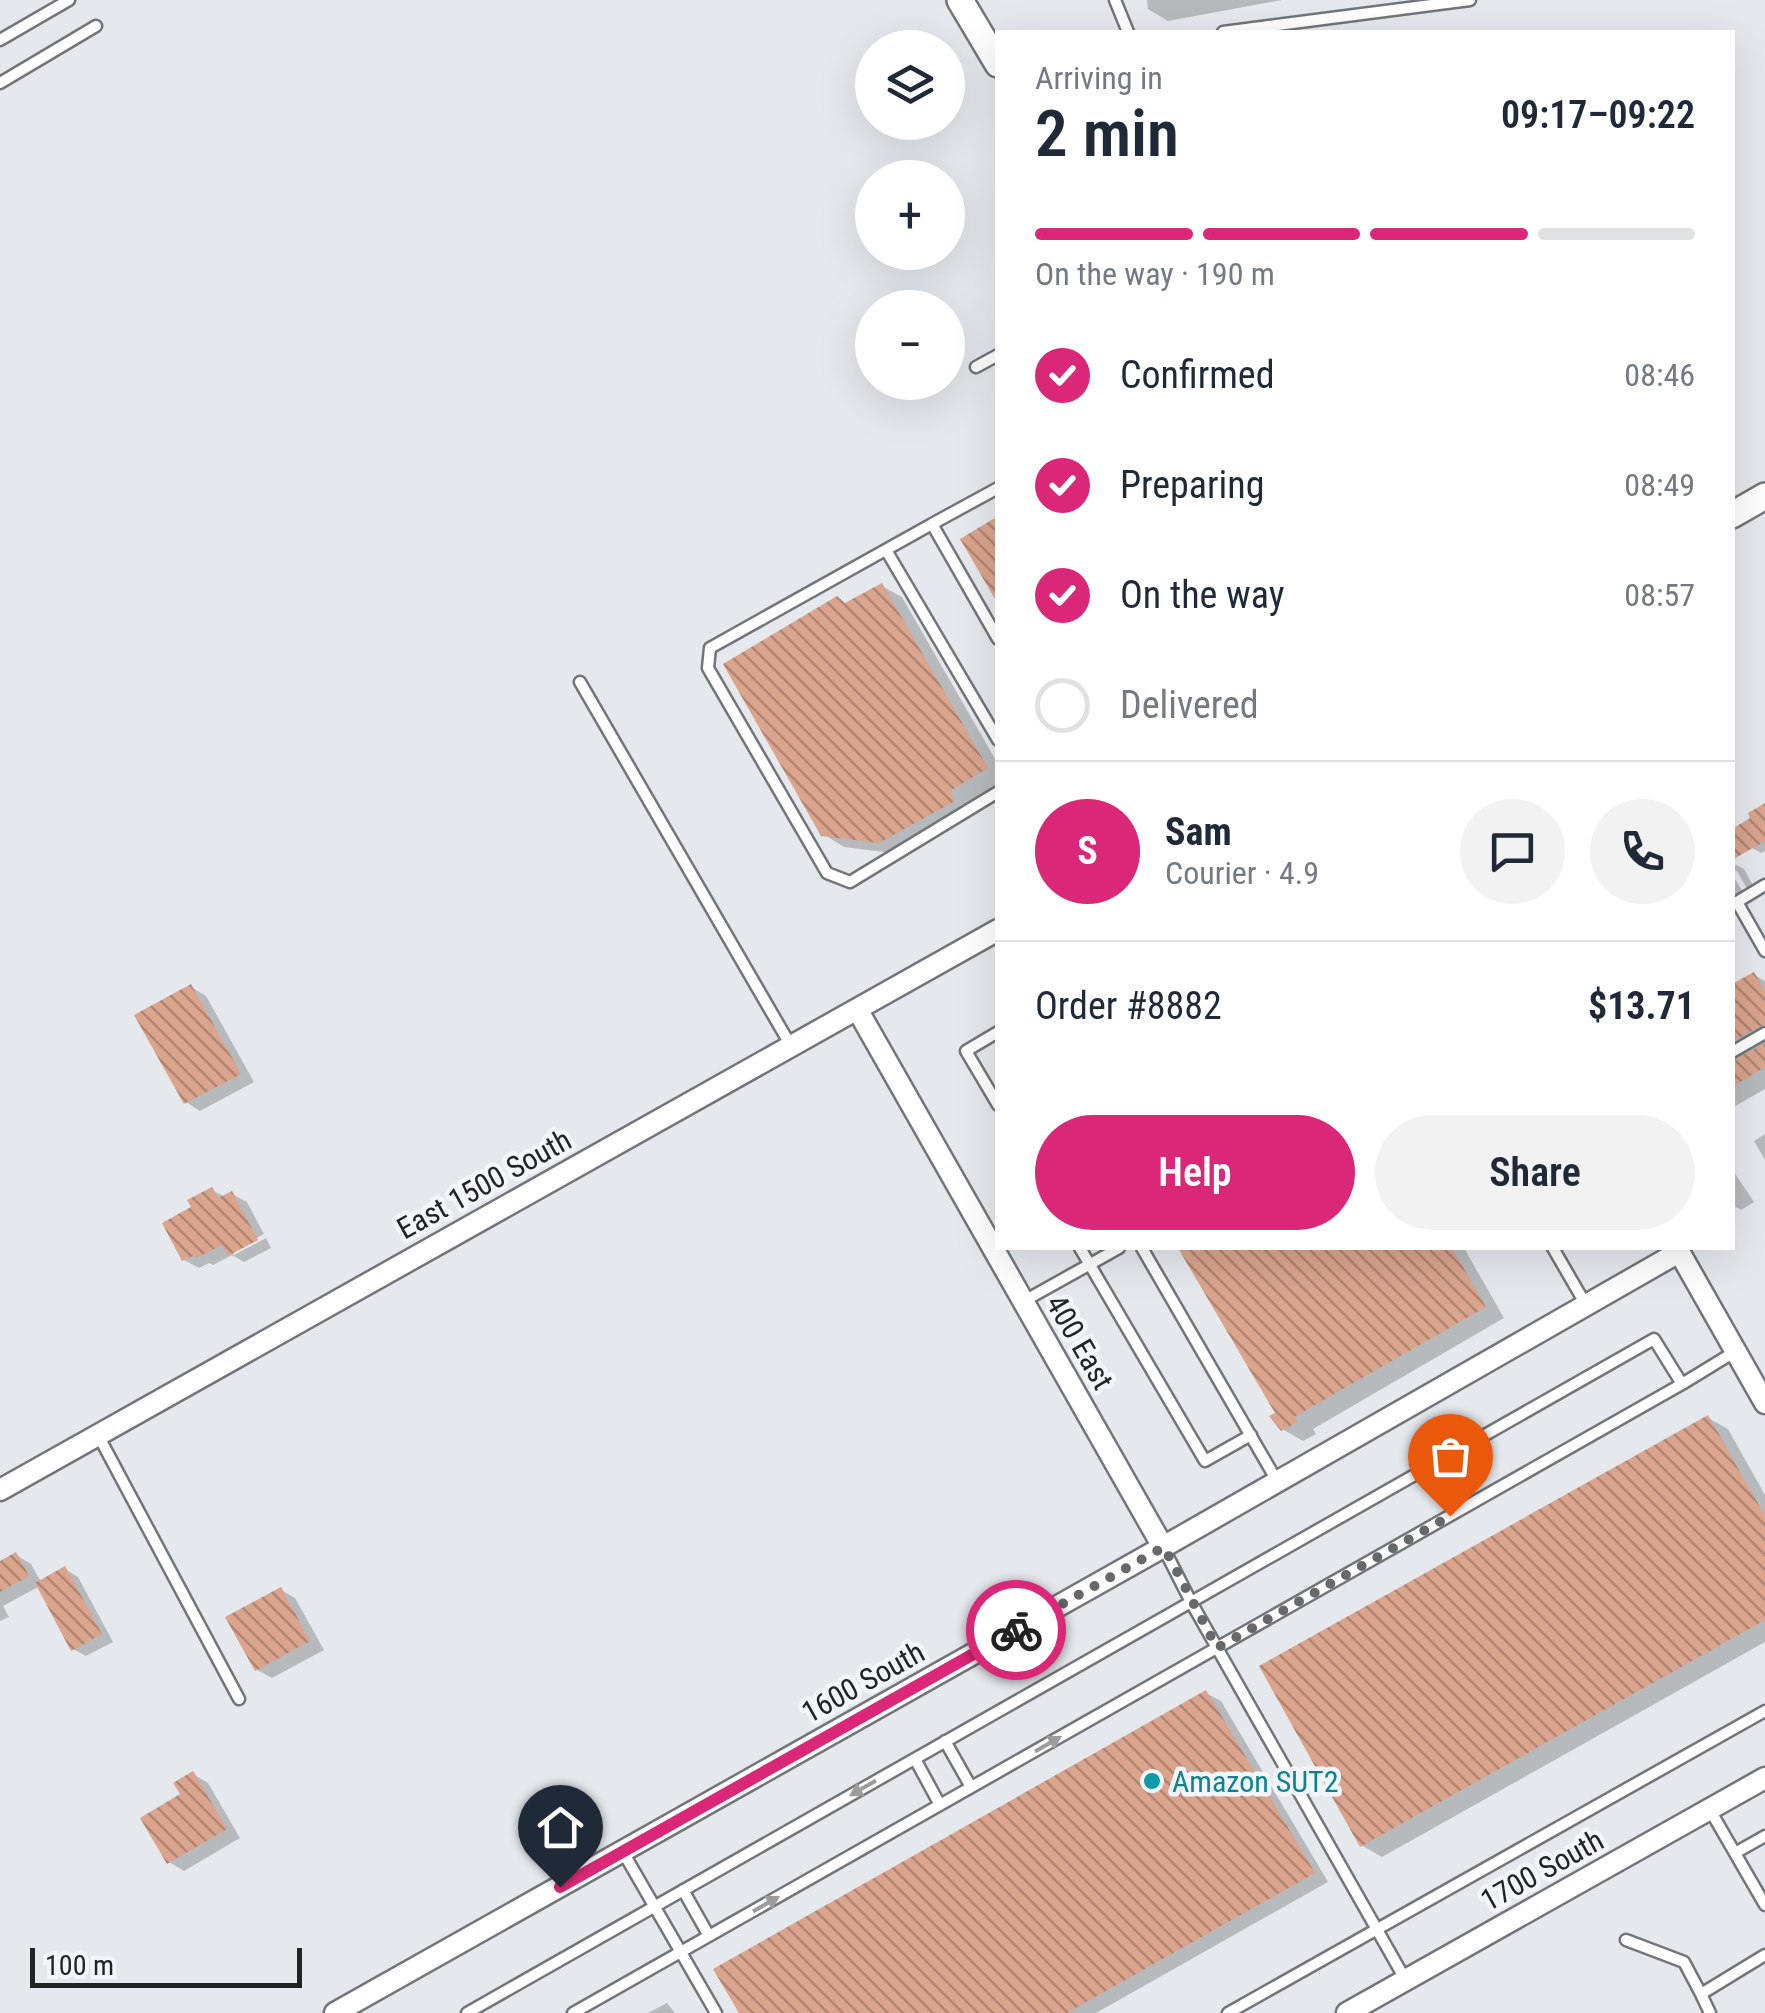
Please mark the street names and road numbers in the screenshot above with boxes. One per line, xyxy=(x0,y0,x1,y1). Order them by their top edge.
street label: East 1500 South xyxy=(391,1122,577,1246)
street label: 400 East xyxy=(1039,1289,1121,1395)
street label: 1600 South xyxy=(796,1634,930,1730)
street label: 1700 South xyxy=(1475,1822,1609,1918)

